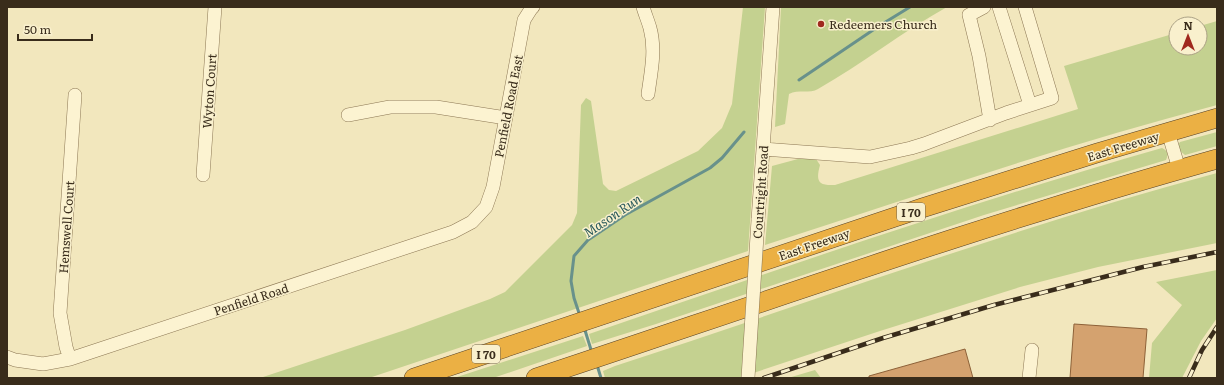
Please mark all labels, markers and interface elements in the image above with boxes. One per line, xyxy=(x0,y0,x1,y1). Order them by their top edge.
place label: Redeemers Church xyxy=(829,15,937,33)
scale bar xyxy=(18,16,92,42)
north arrow xyxy=(1168,16,1208,56)
text: N xyxy=(1183,17,1193,33)
marker: Redeemers Church xyxy=(816,19,826,29)
text: 50 m xyxy=(24,20,51,38)
street label: Wyton Court xyxy=(197,53,221,129)
street label: Penfield Road East xyxy=(489,53,527,159)
street label: East Freeway xyxy=(1085,126,1161,165)
street label: Courtright Road xyxy=(748,144,772,239)
street label: Hemswell Court xyxy=(54,180,78,274)
water label: Mason Run xyxy=(579,189,645,241)
road number: I 70 xyxy=(897,203,925,221)
street label: East Freeway xyxy=(776,223,852,265)
street label: Penfield Road xyxy=(211,278,291,320)
road number: I 70 xyxy=(472,345,500,363)

